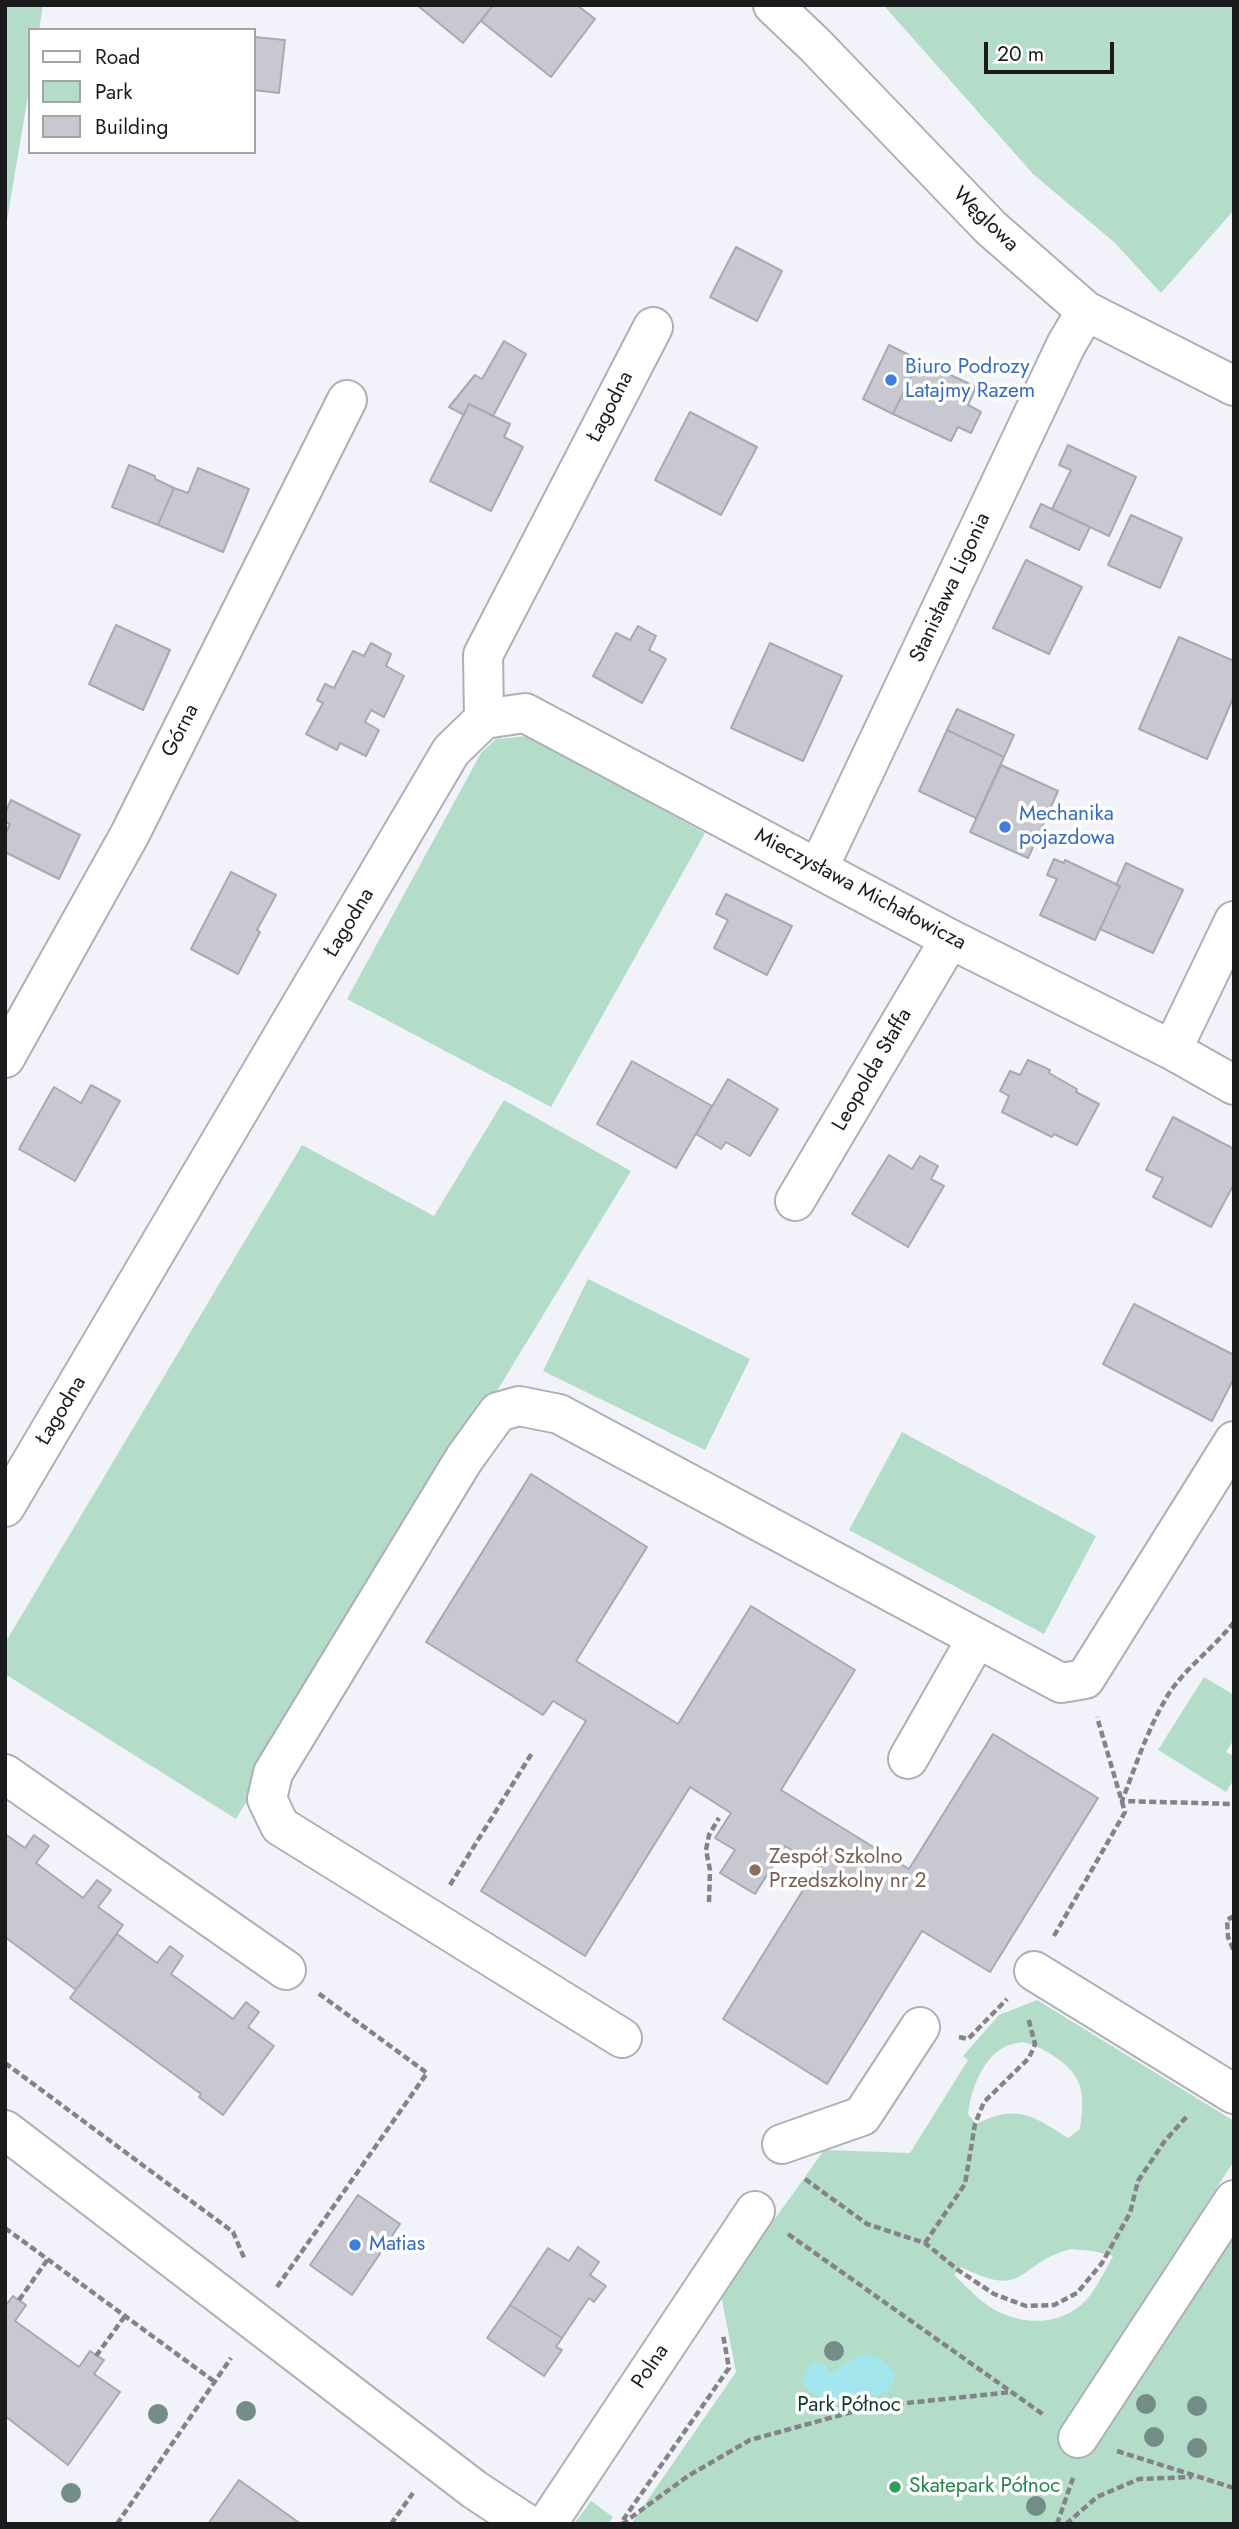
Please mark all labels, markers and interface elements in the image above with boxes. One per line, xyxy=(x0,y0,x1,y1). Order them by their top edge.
legend xyxy=(28,28,256,154)
scale bar xyxy=(987,28,1116,72)
text: 20 m xyxy=(997,39,1044,69)
text: Road xyxy=(95,42,140,72)
text: Park xyxy=(95,77,132,107)
text: Building xyxy=(95,112,168,142)
street label: Węglowa xyxy=(947,182,1023,258)
place label: Biuro Podrozy Latajmy Razem xyxy=(905,355,1035,405)
street label: Łagodna xyxy=(583,367,639,447)
marker: Biuro Podrozy Latajmy Razem xyxy=(883,372,899,388)
street label: Stanisława Ligonia xyxy=(905,509,997,667)
street label: Górna xyxy=(157,700,205,762)
place label: Mechanika pojazdowa xyxy=(1019,802,1115,852)
marker: Mechanika pojazdowa xyxy=(997,819,1013,835)
street label: Mieczysława Michałowicza xyxy=(750,824,970,956)
street label: Łagodna xyxy=(320,884,380,962)
street label: Leopolda Staffa xyxy=(828,1004,918,1136)
street label: Łagodna xyxy=(32,1372,92,1450)
place label: Zespół Szkolno Przedszkolny nr 2 xyxy=(769,1845,926,1895)
marker: Zespół Szkolno Przedszkolny nr 2 xyxy=(747,1862,763,1878)
place label: Matias xyxy=(369,2232,425,2258)
marker: Matias xyxy=(347,2237,363,2253)
street label: Polna xyxy=(627,2340,675,2394)
park label: Park Północ xyxy=(797,2393,901,2419)
place label: Skatepark Północ xyxy=(909,2474,1060,2500)
marker: Skatepark Północ xyxy=(887,2479,903,2495)

